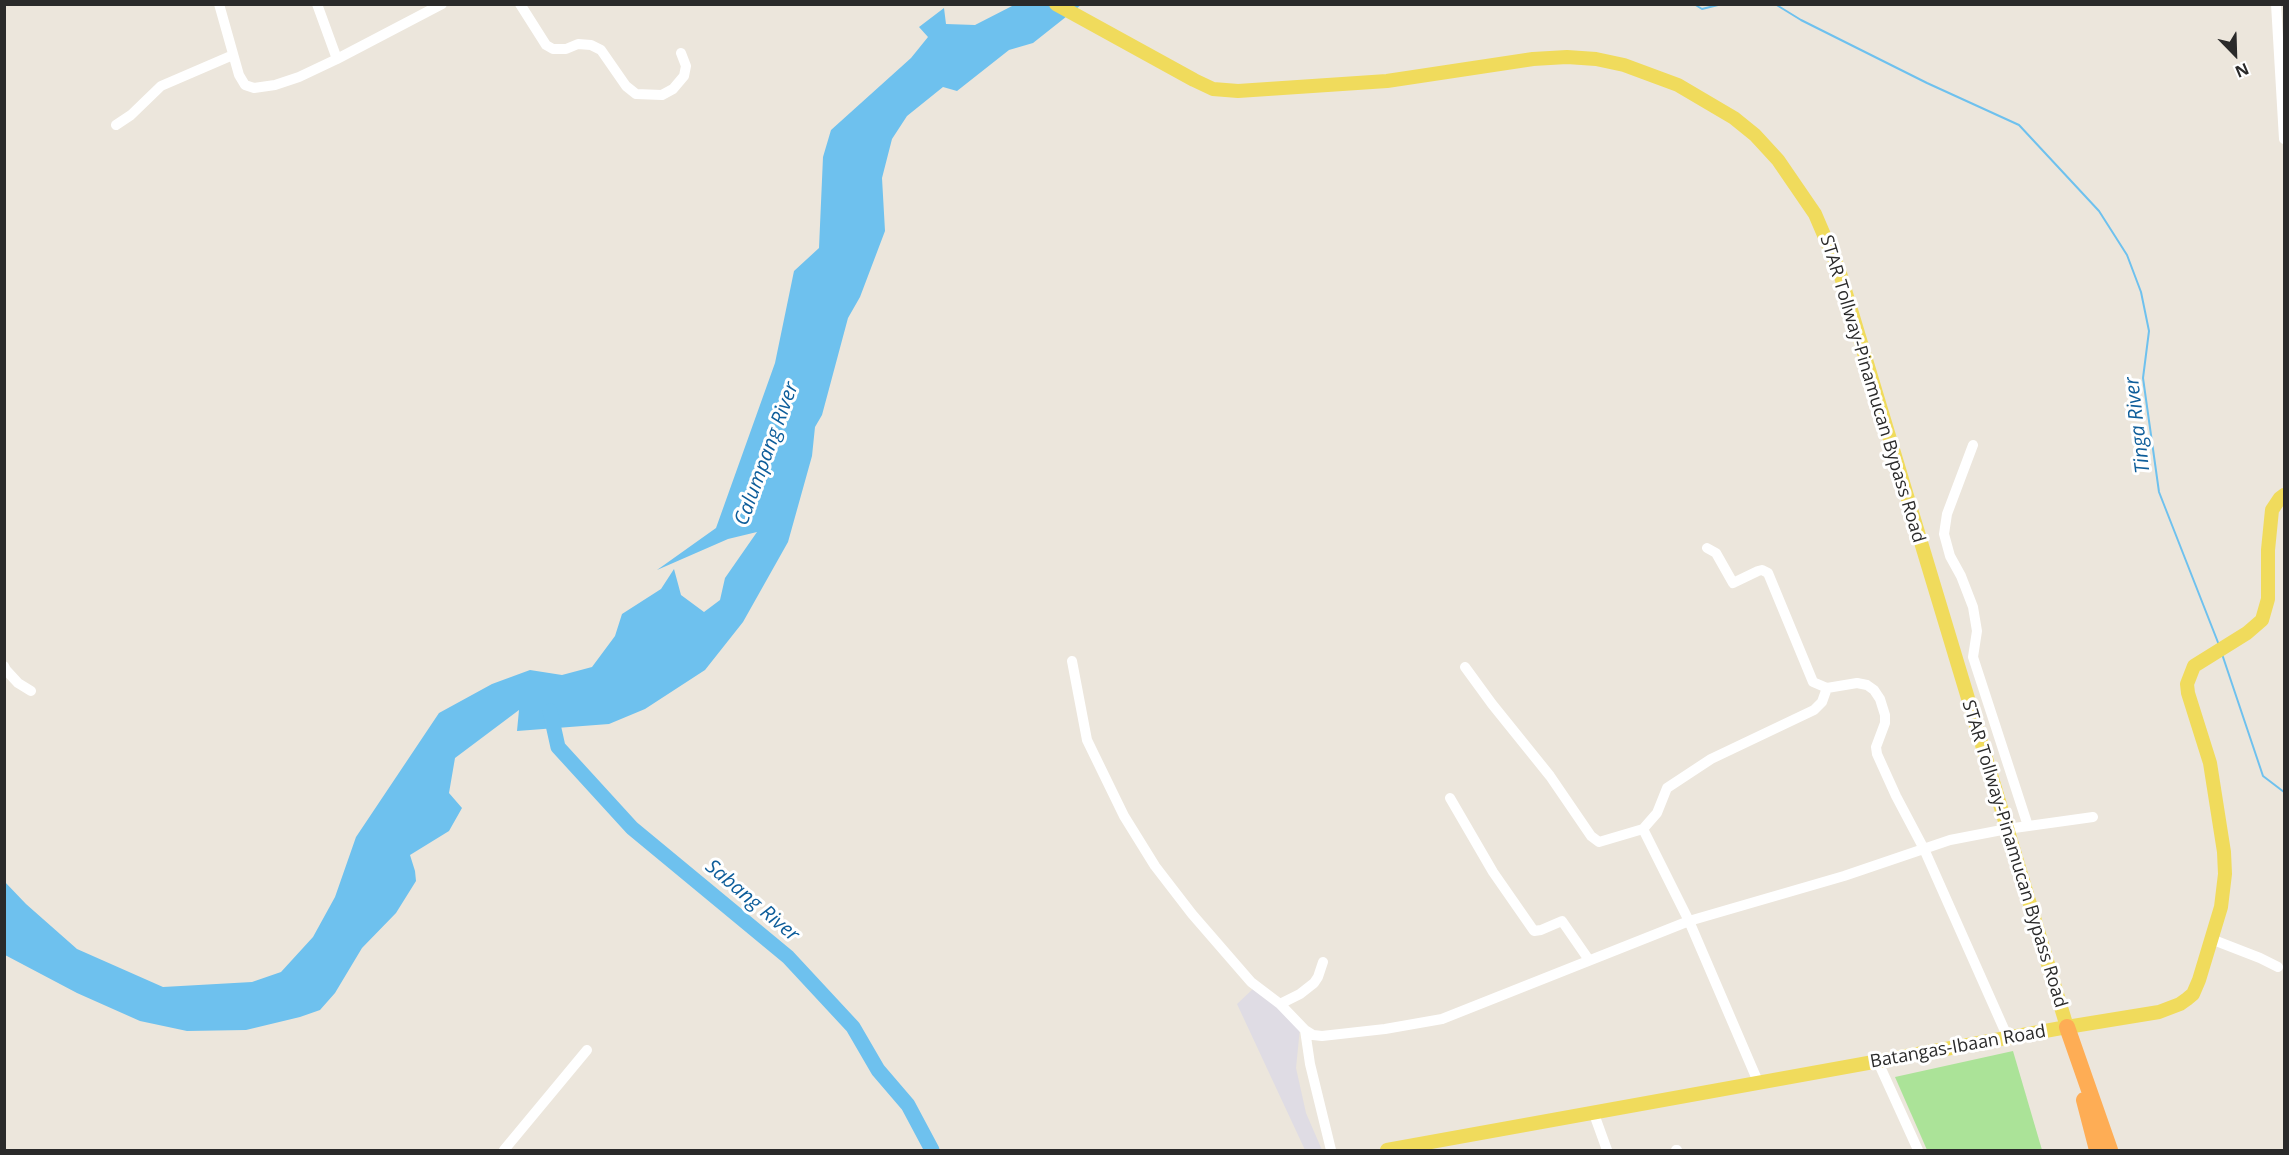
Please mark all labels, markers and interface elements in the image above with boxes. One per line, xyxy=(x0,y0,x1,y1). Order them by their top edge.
north arrow xyxy=(2205,24,2265,84)
text: N xyxy=(2232,58,2252,83)
street label: STAR Tollway-Pinamucan Bypass Road xyxy=(1815,233,1929,545)
water label: Tinga River xyxy=(2120,375,2156,475)
water label: Calumpang River xyxy=(730,379,804,529)
street label: STAR Tollway-Pinamucan Bypass Road xyxy=(1957,698,2071,1010)
water label: Sabang River xyxy=(700,855,804,947)
street label: Batangas-Ibaan Road xyxy=(1869,1021,2047,1073)

